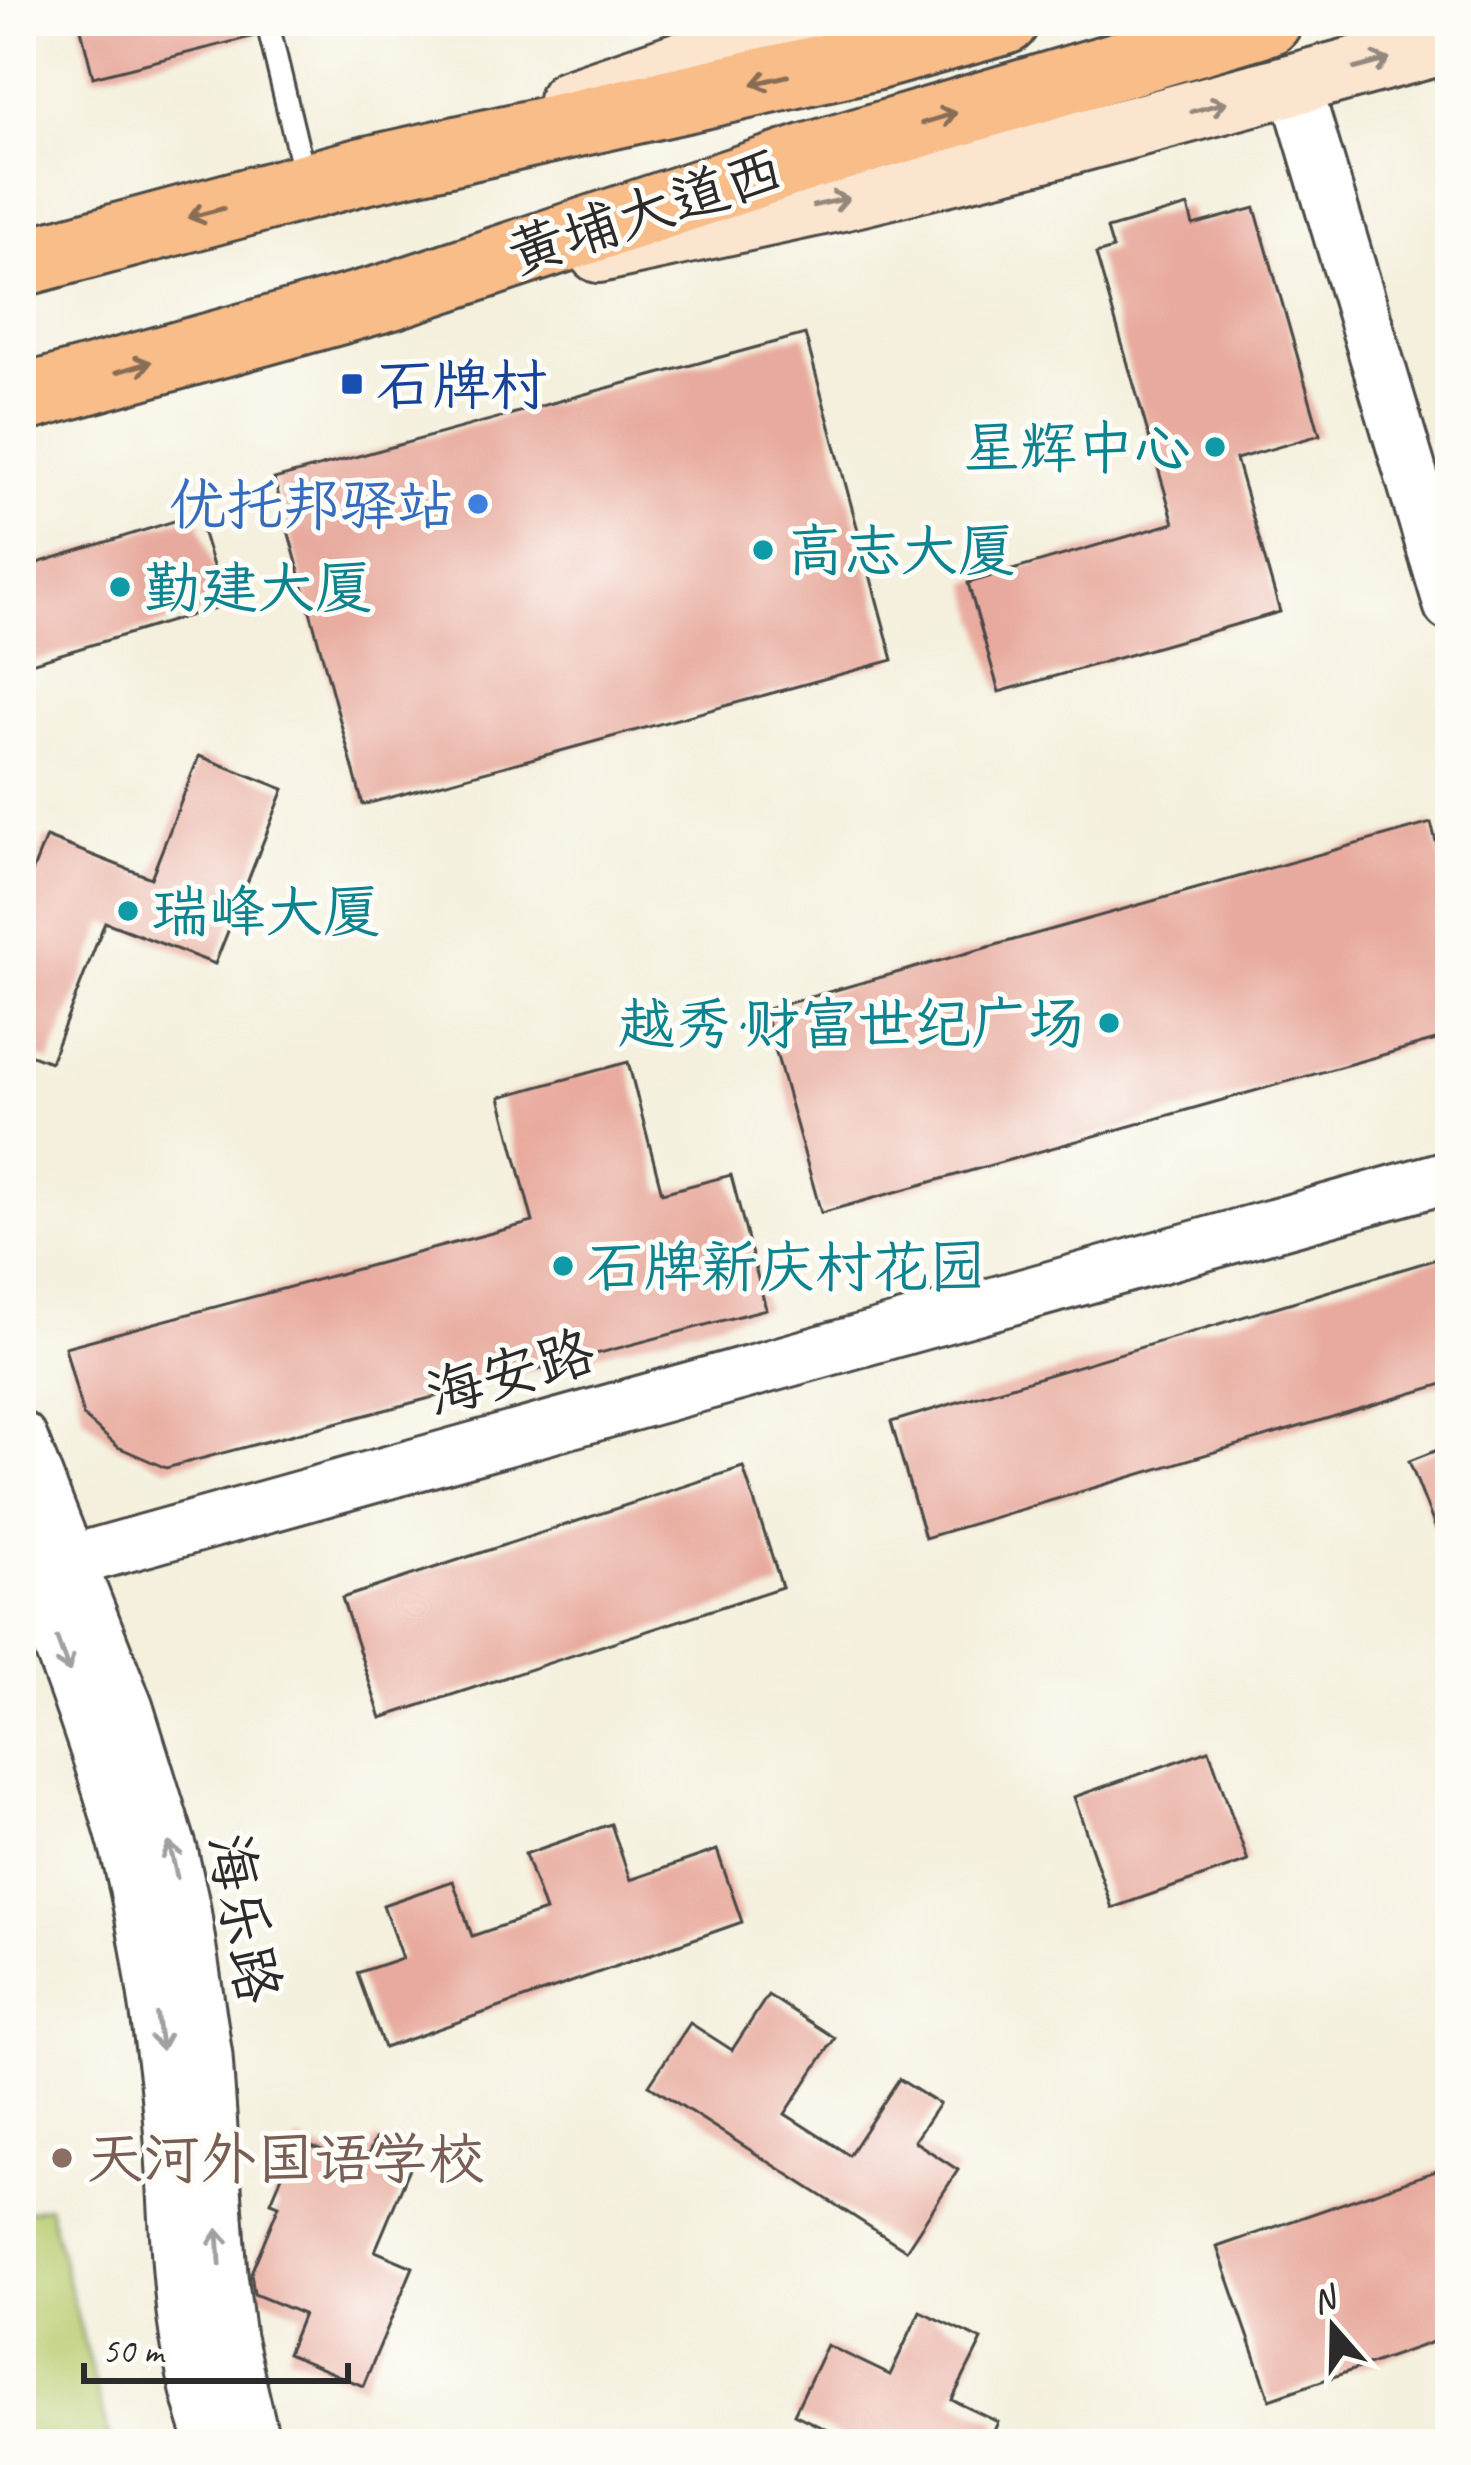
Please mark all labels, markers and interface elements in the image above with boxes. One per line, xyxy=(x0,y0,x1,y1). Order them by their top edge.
one-way arrow xyxy=(1353,51,1391,73)
one-way arrow xyxy=(751,70,789,92)
one-way arrow xyxy=(1190,95,1228,117)
one-way arrow xyxy=(919,106,957,128)
street label: 黄埔大道西 xyxy=(499,134,792,290)
one-way arrow xyxy=(812,189,850,212)
one-way arrow xyxy=(188,204,226,226)
place label: 石牌村 xyxy=(376,349,547,421)
one-way arrow xyxy=(114,355,152,377)
marker: 石牌村 xyxy=(339,371,365,397)
place label: 星辉中心 xyxy=(963,412,1191,484)
marker: 星辉中心 xyxy=(1202,434,1228,460)
place label: 优托邦驿站 xyxy=(169,469,454,541)
marker: 优托邦驿站 xyxy=(465,491,491,517)
place label: 高志大厦 xyxy=(787,515,1015,587)
marker: 高志大厦 xyxy=(750,537,776,563)
place label: 勤建大厦 xyxy=(144,552,372,624)
marker: 勤建大厦 xyxy=(107,574,133,600)
place label: 瑞峰大厦 xyxy=(152,876,380,948)
marker: 瑞峰大厦 xyxy=(115,898,141,924)
place label: 越秀·财富世纪广场 xyxy=(618,988,1085,1060)
marker: 越秀·财富世纪广场 xyxy=(1096,1010,1122,1036)
place label: 石牌新庆村花园 xyxy=(587,1231,986,1303)
marker: 石牌新庆村花园 xyxy=(550,1253,576,1279)
street label: 海安路 xyxy=(418,1315,602,1431)
one-way arrow xyxy=(54,1636,75,1673)
street label: 海乐路 xyxy=(192,1827,296,2009)
one-way arrow xyxy=(161,1841,183,1879)
one-way arrow xyxy=(148,2012,171,2051)
place label: 天河外国语学校 xyxy=(86,2123,485,2195)
marker: 天河外国语学校 xyxy=(49,2145,75,2171)
one-way arrow xyxy=(208,2228,231,2267)
north arrow xyxy=(1273,2267,1393,2387)
text: N xyxy=(1306,2275,1345,2323)
scale bar xyxy=(84,2309,348,2383)
text: 50 m xyxy=(102,2328,166,2374)

